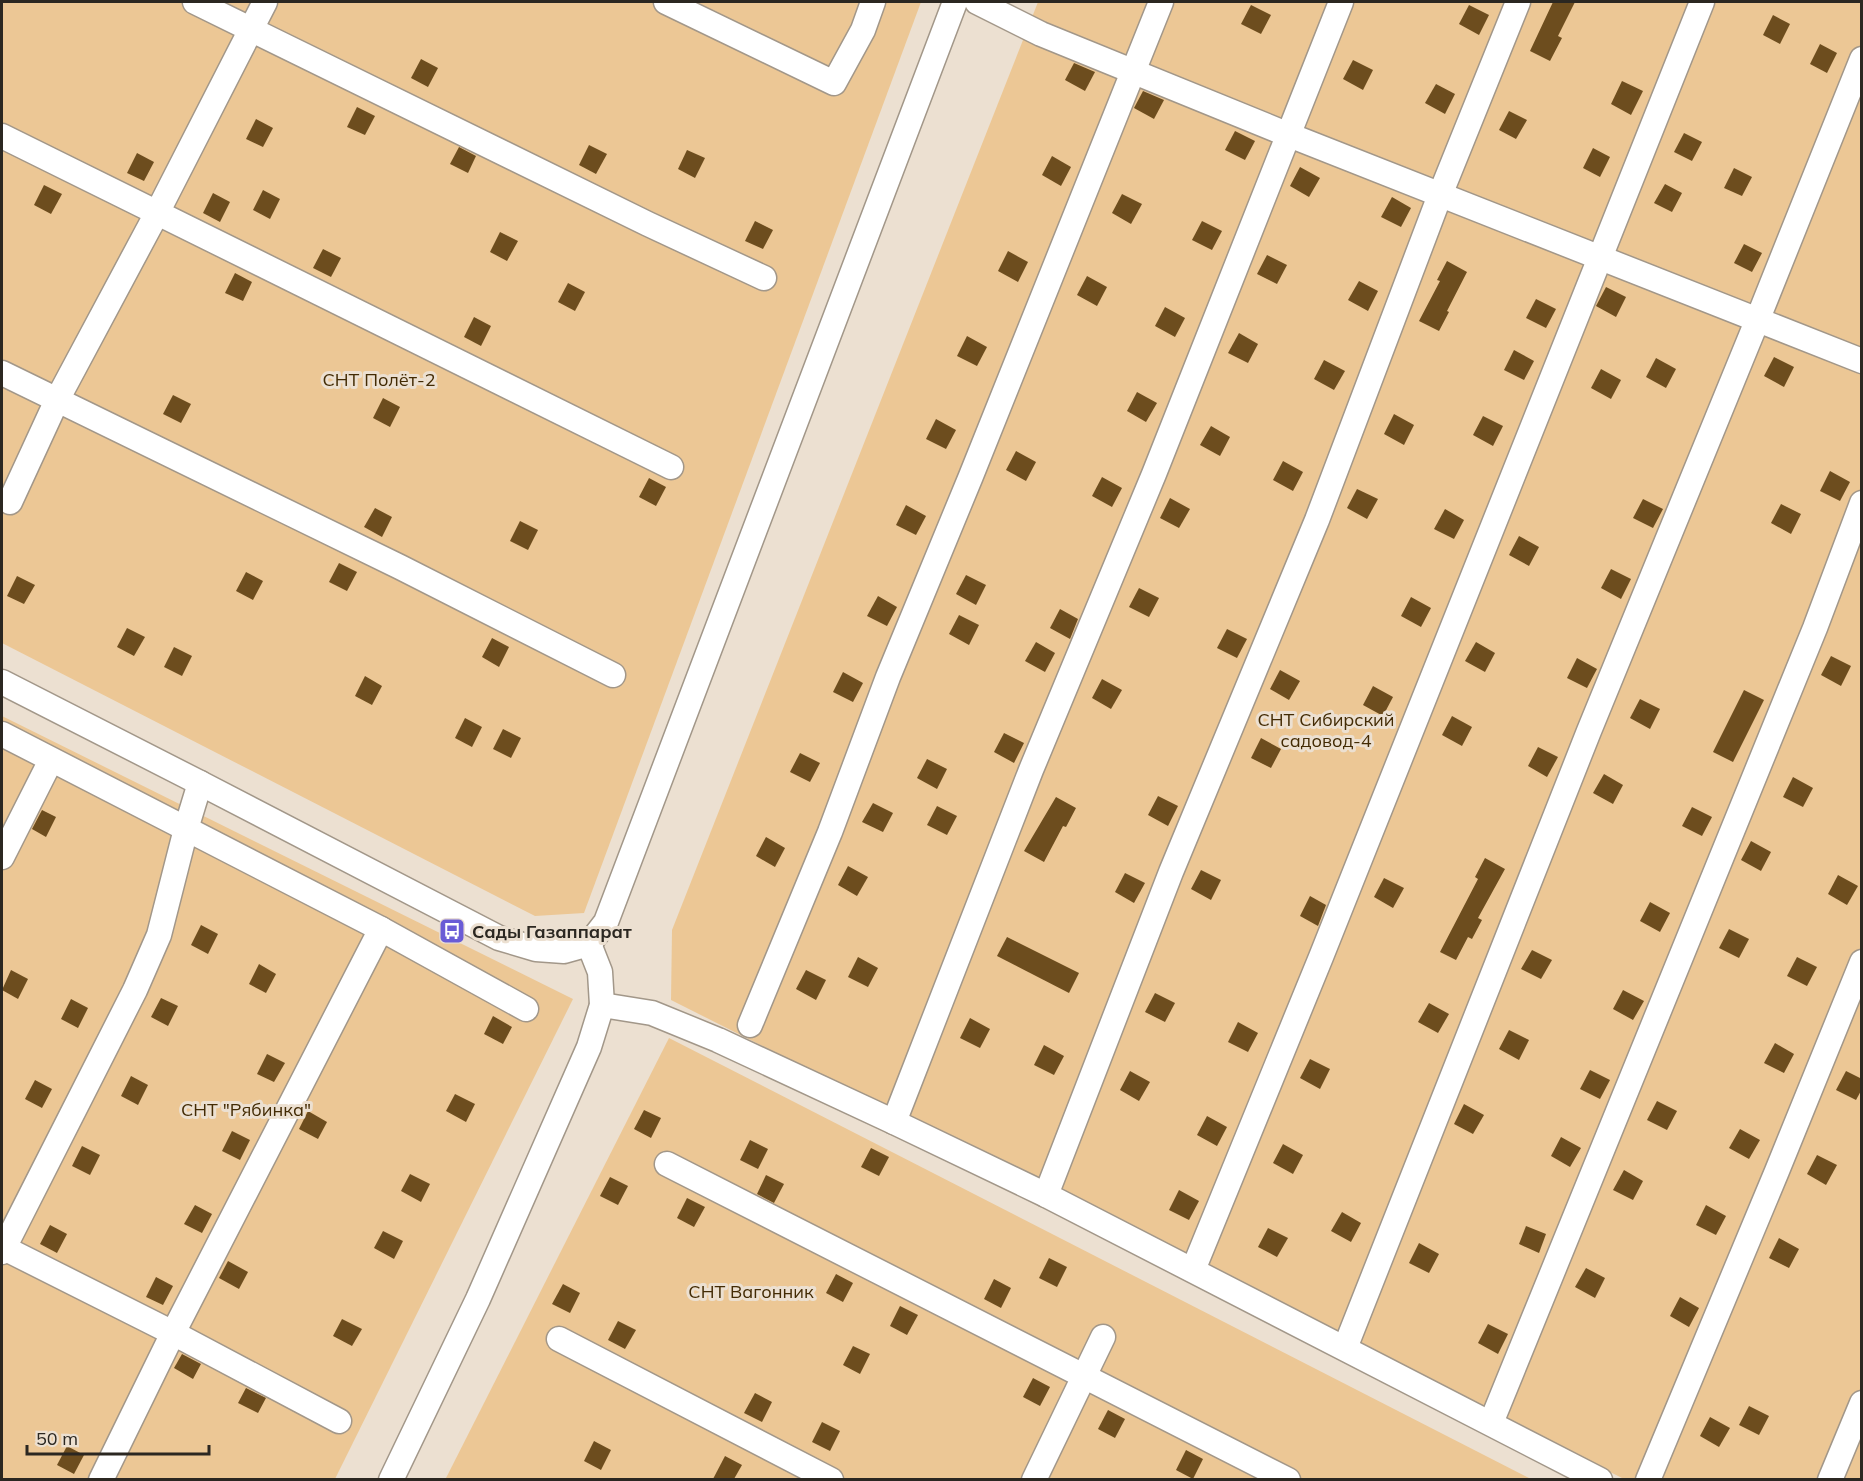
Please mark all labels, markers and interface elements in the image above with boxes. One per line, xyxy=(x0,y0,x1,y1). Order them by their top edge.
park label: СНТ Полёт-2 xyxy=(323,368,435,391)
park label: СНТ Сибирский садовод-4 xyxy=(1257,708,1395,752)
bus stop icon: Сады Газаппарат xyxy=(437,916,467,946)
place label: Сады Газаппарат xyxy=(472,920,632,943)
park label: СНТ "Рябинка" xyxy=(181,1098,311,1121)
park label: СНТ Вагонник xyxy=(688,1280,814,1303)
scale bar xyxy=(27,1418,208,1456)
text: 50 m xyxy=(36,1427,78,1450)

